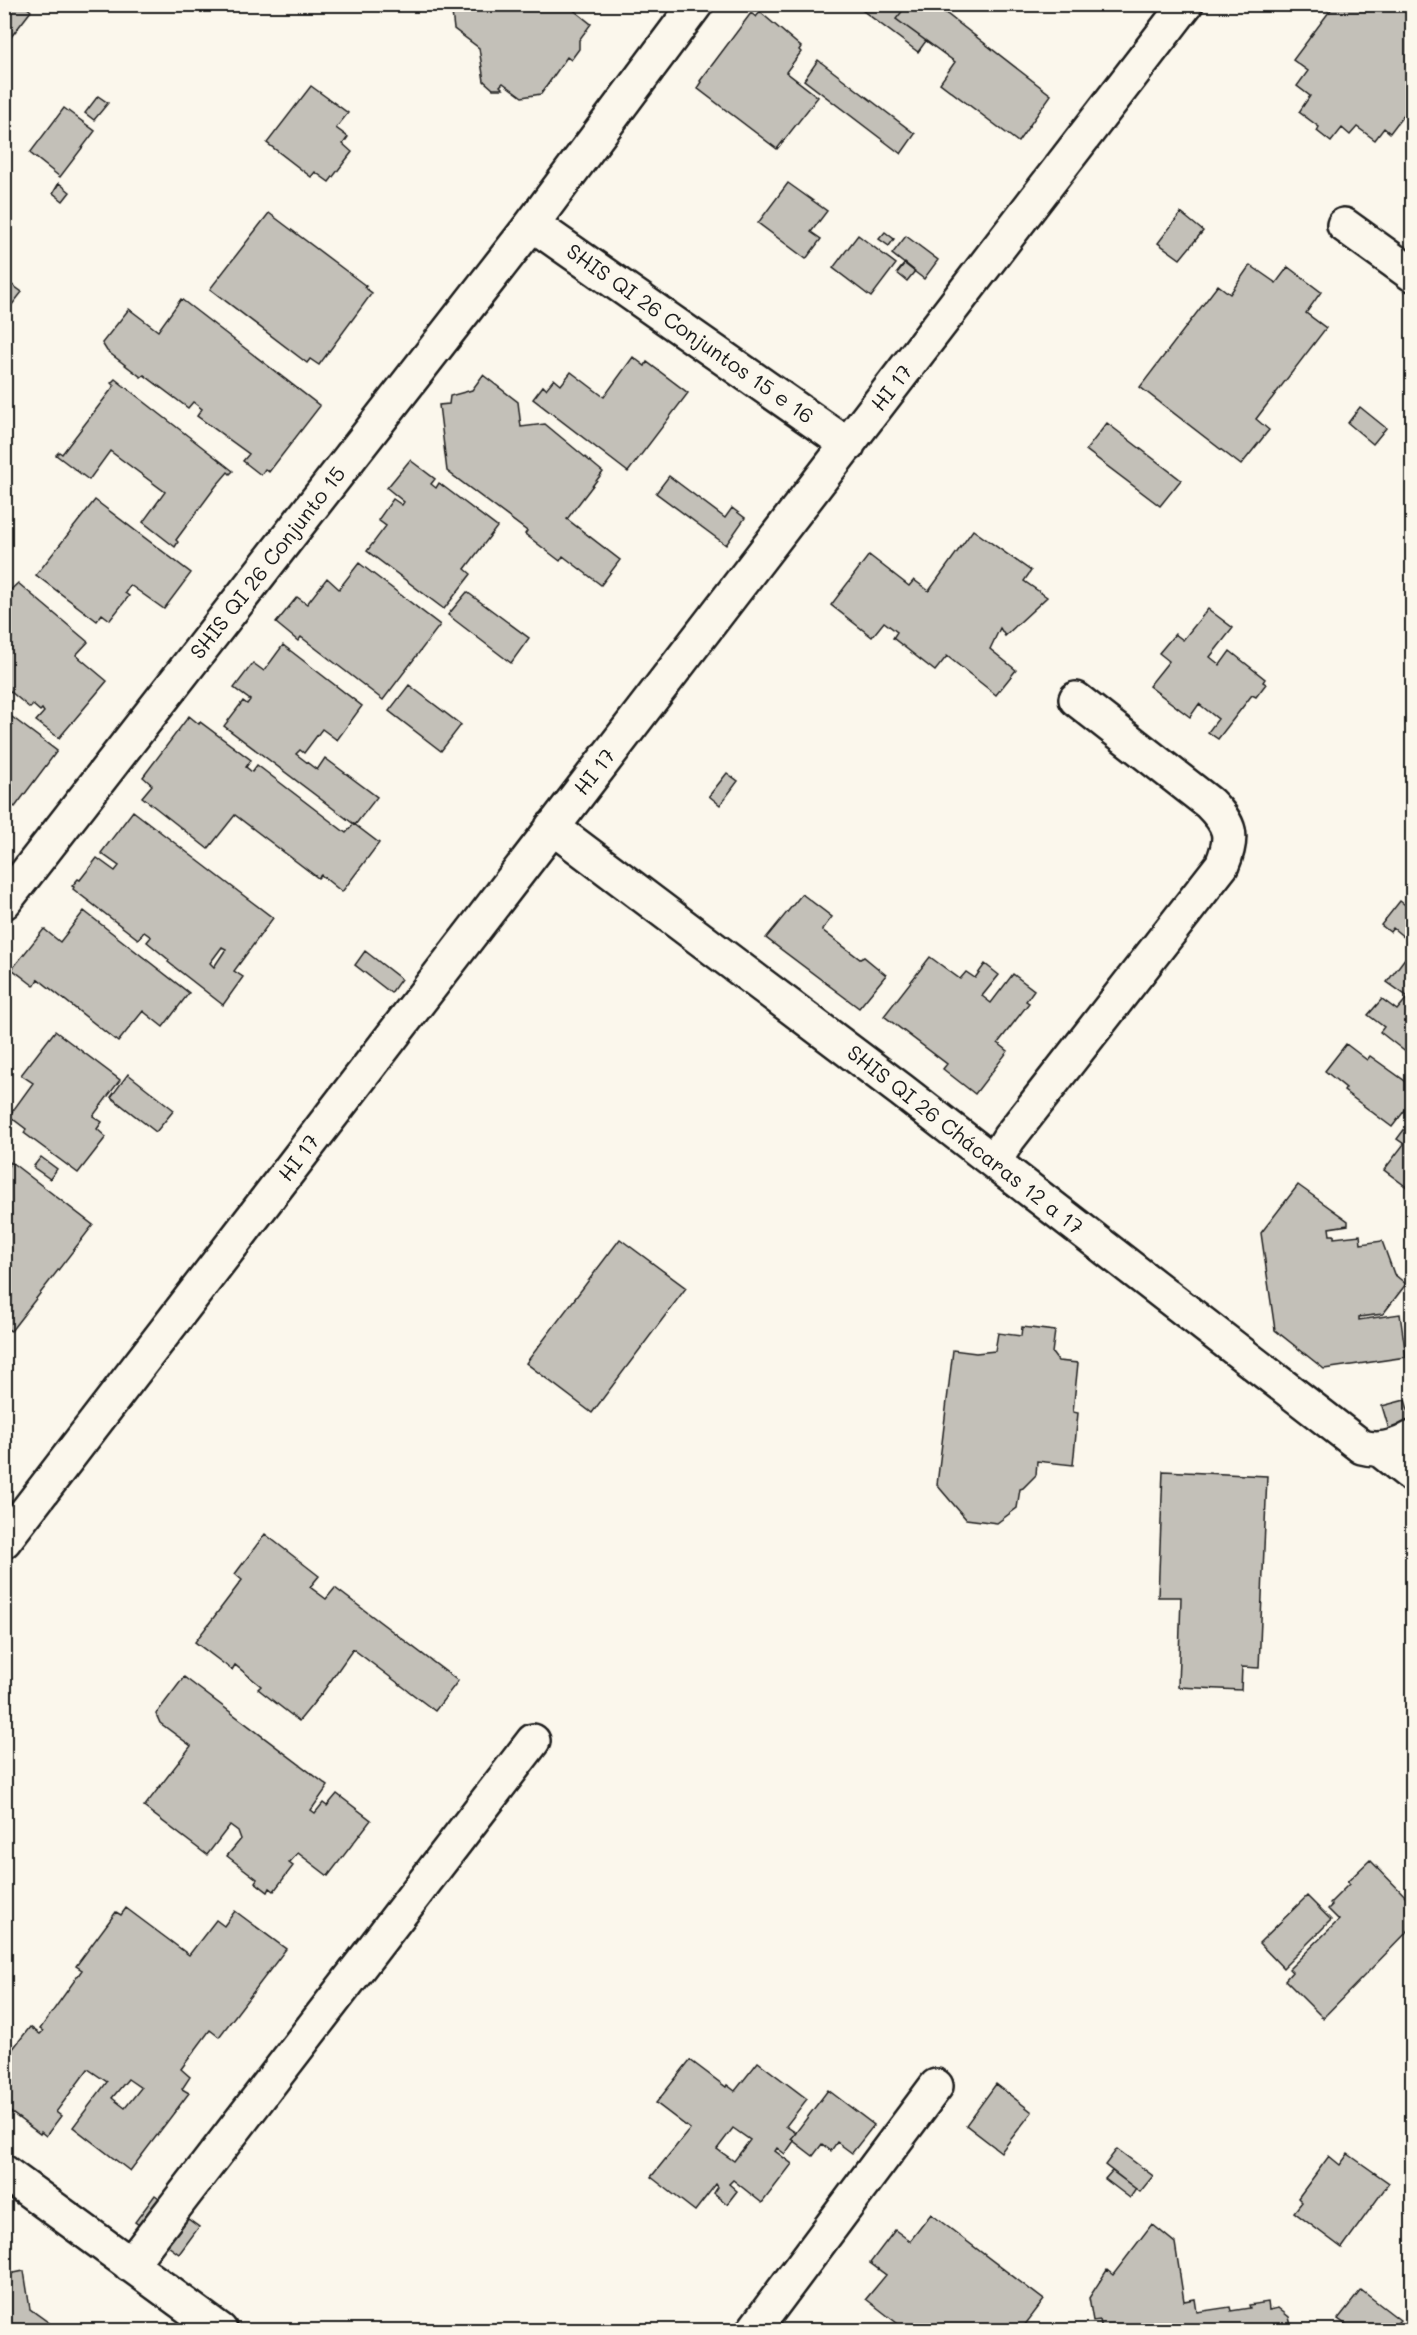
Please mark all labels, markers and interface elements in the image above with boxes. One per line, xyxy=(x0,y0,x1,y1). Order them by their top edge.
street label: SHIS QI 26 Conjuntos 15 e 16 xyxy=(562,237,820,429)
street label: HI 17 xyxy=(864,358,917,416)
street label: SHIS QI 26 Conjunto 15 xyxy=(183,460,350,664)
street label: HI 17 xyxy=(567,742,620,800)
street label: SHIS QI 26 Chácaras 12 a 17 xyxy=(842,1038,1089,1240)
street label: HI 17 xyxy=(271,1128,324,1186)

